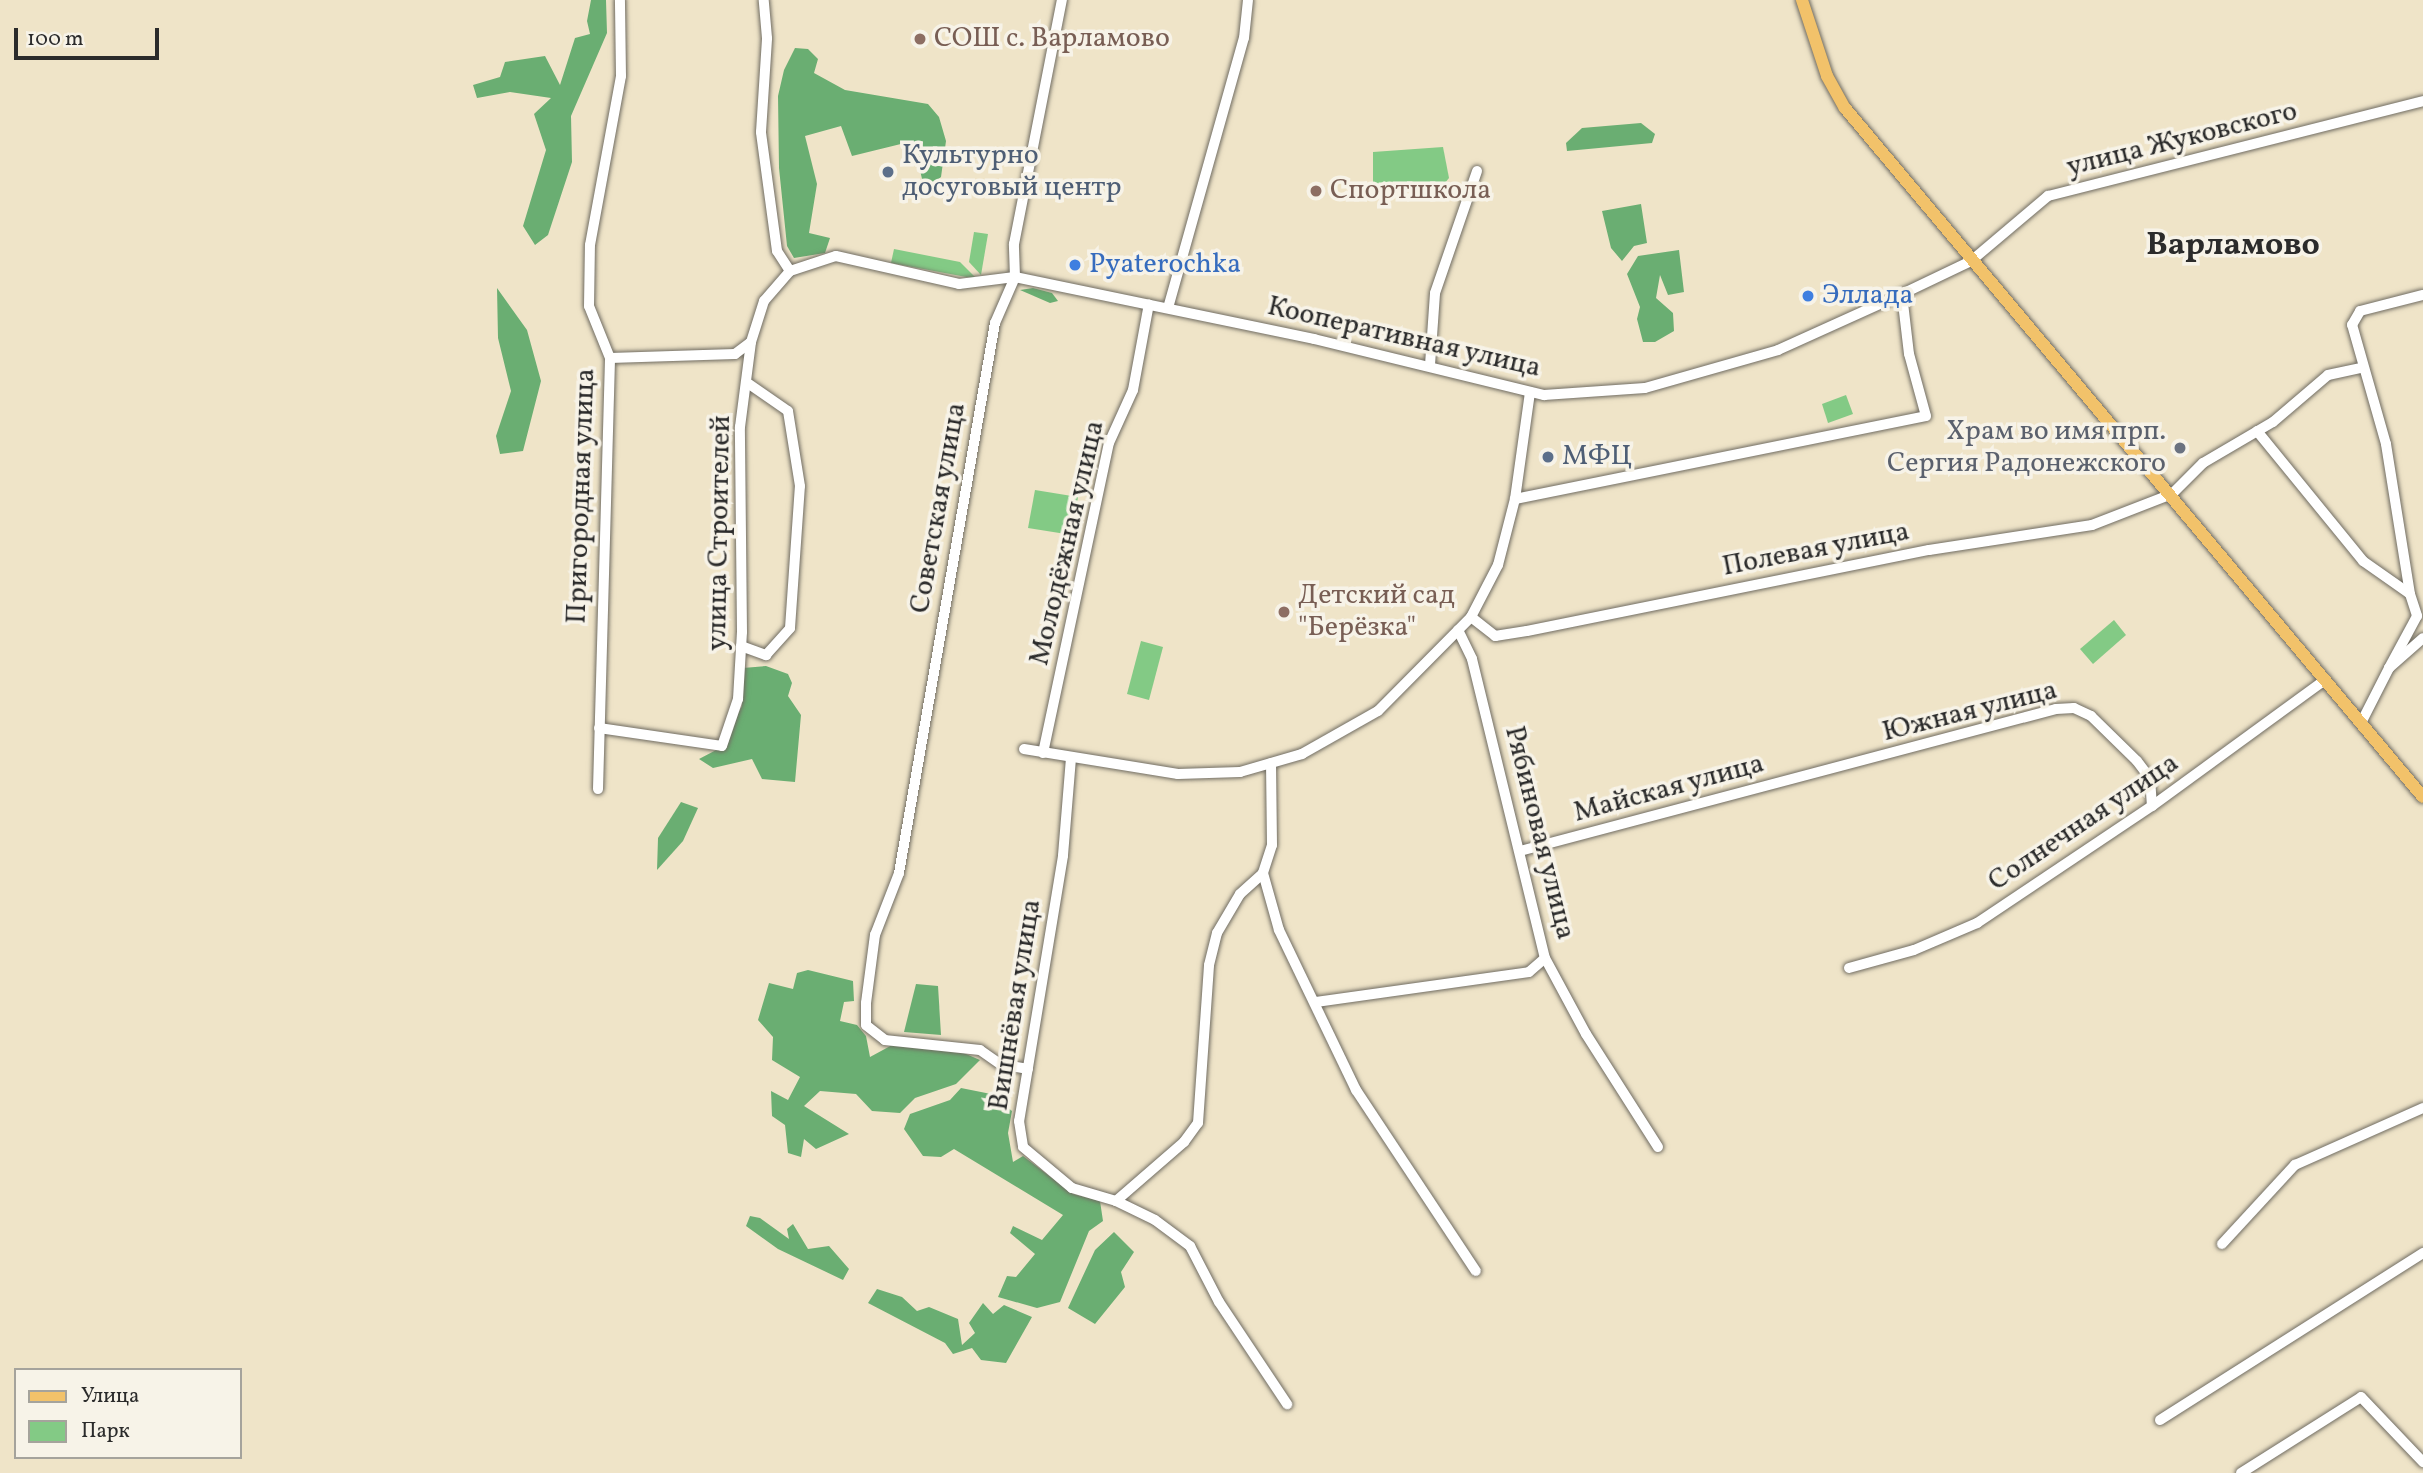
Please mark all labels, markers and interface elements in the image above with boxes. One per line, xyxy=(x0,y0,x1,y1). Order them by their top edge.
scale bar xyxy=(18,14,163,58)
place label: СОШ с. Варламово xyxy=(934,22,1170,56)
text: 100 m xyxy=(27,25,84,54)
marker: СОШ с. Варламово xyxy=(912,31,928,47)
street label: улица Жуковского xyxy=(2063,95,2301,185)
place label: Культурно досуговый центр xyxy=(902,139,1121,205)
marker: Культурно досуговый центр xyxy=(880,164,896,180)
place label: Спортшкола xyxy=(1330,174,1491,208)
marker: Спортшкола xyxy=(1308,183,1324,199)
district label: Варламово xyxy=(2146,227,2320,265)
place label: Pyaterochka xyxy=(1089,248,1241,282)
marker: Pyaterochka xyxy=(1067,257,1083,273)
place label: Эллада xyxy=(1822,279,1914,313)
marker: Эллада xyxy=(1800,288,1816,304)
street label: Кооперативная улица xyxy=(1264,290,1544,386)
street label: Пригородная улица xyxy=(561,367,603,625)
street label: Советская улица xyxy=(904,400,974,616)
street label: улица Строителей xyxy=(701,415,739,651)
place label: Храм во имя прп. Сергия Радонежского xyxy=(1887,415,2166,481)
street label: Молодёжная улица xyxy=(1023,417,1113,669)
place label: МФЦ xyxy=(1562,440,1633,474)
marker: Храм во имя прп. Сергия Радонежского xyxy=(2172,440,2188,456)
marker: МФЦ xyxy=(1540,449,1556,465)
street label: Полевая улица xyxy=(1719,515,1913,585)
place label: Детский сад "Берёзка" xyxy=(1298,579,1455,645)
marker: Детский сад "Берёзка" xyxy=(1276,604,1292,620)
street label: Южная улица xyxy=(1879,674,2061,750)
street label: Рябиновая улица xyxy=(1496,722,1582,944)
street label: Майская улица xyxy=(1570,747,1768,831)
street label: Солнечная улица xyxy=(1982,747,2186,899)
street label: Вишнёвая улица xyxy=(983,897,1049,1113)
legend xyxy=(14,1368,242,1459)
text: Улица xyxy=(81,1382,139,1411)
text: Парк xyxy=(81,1417,130,1446)

